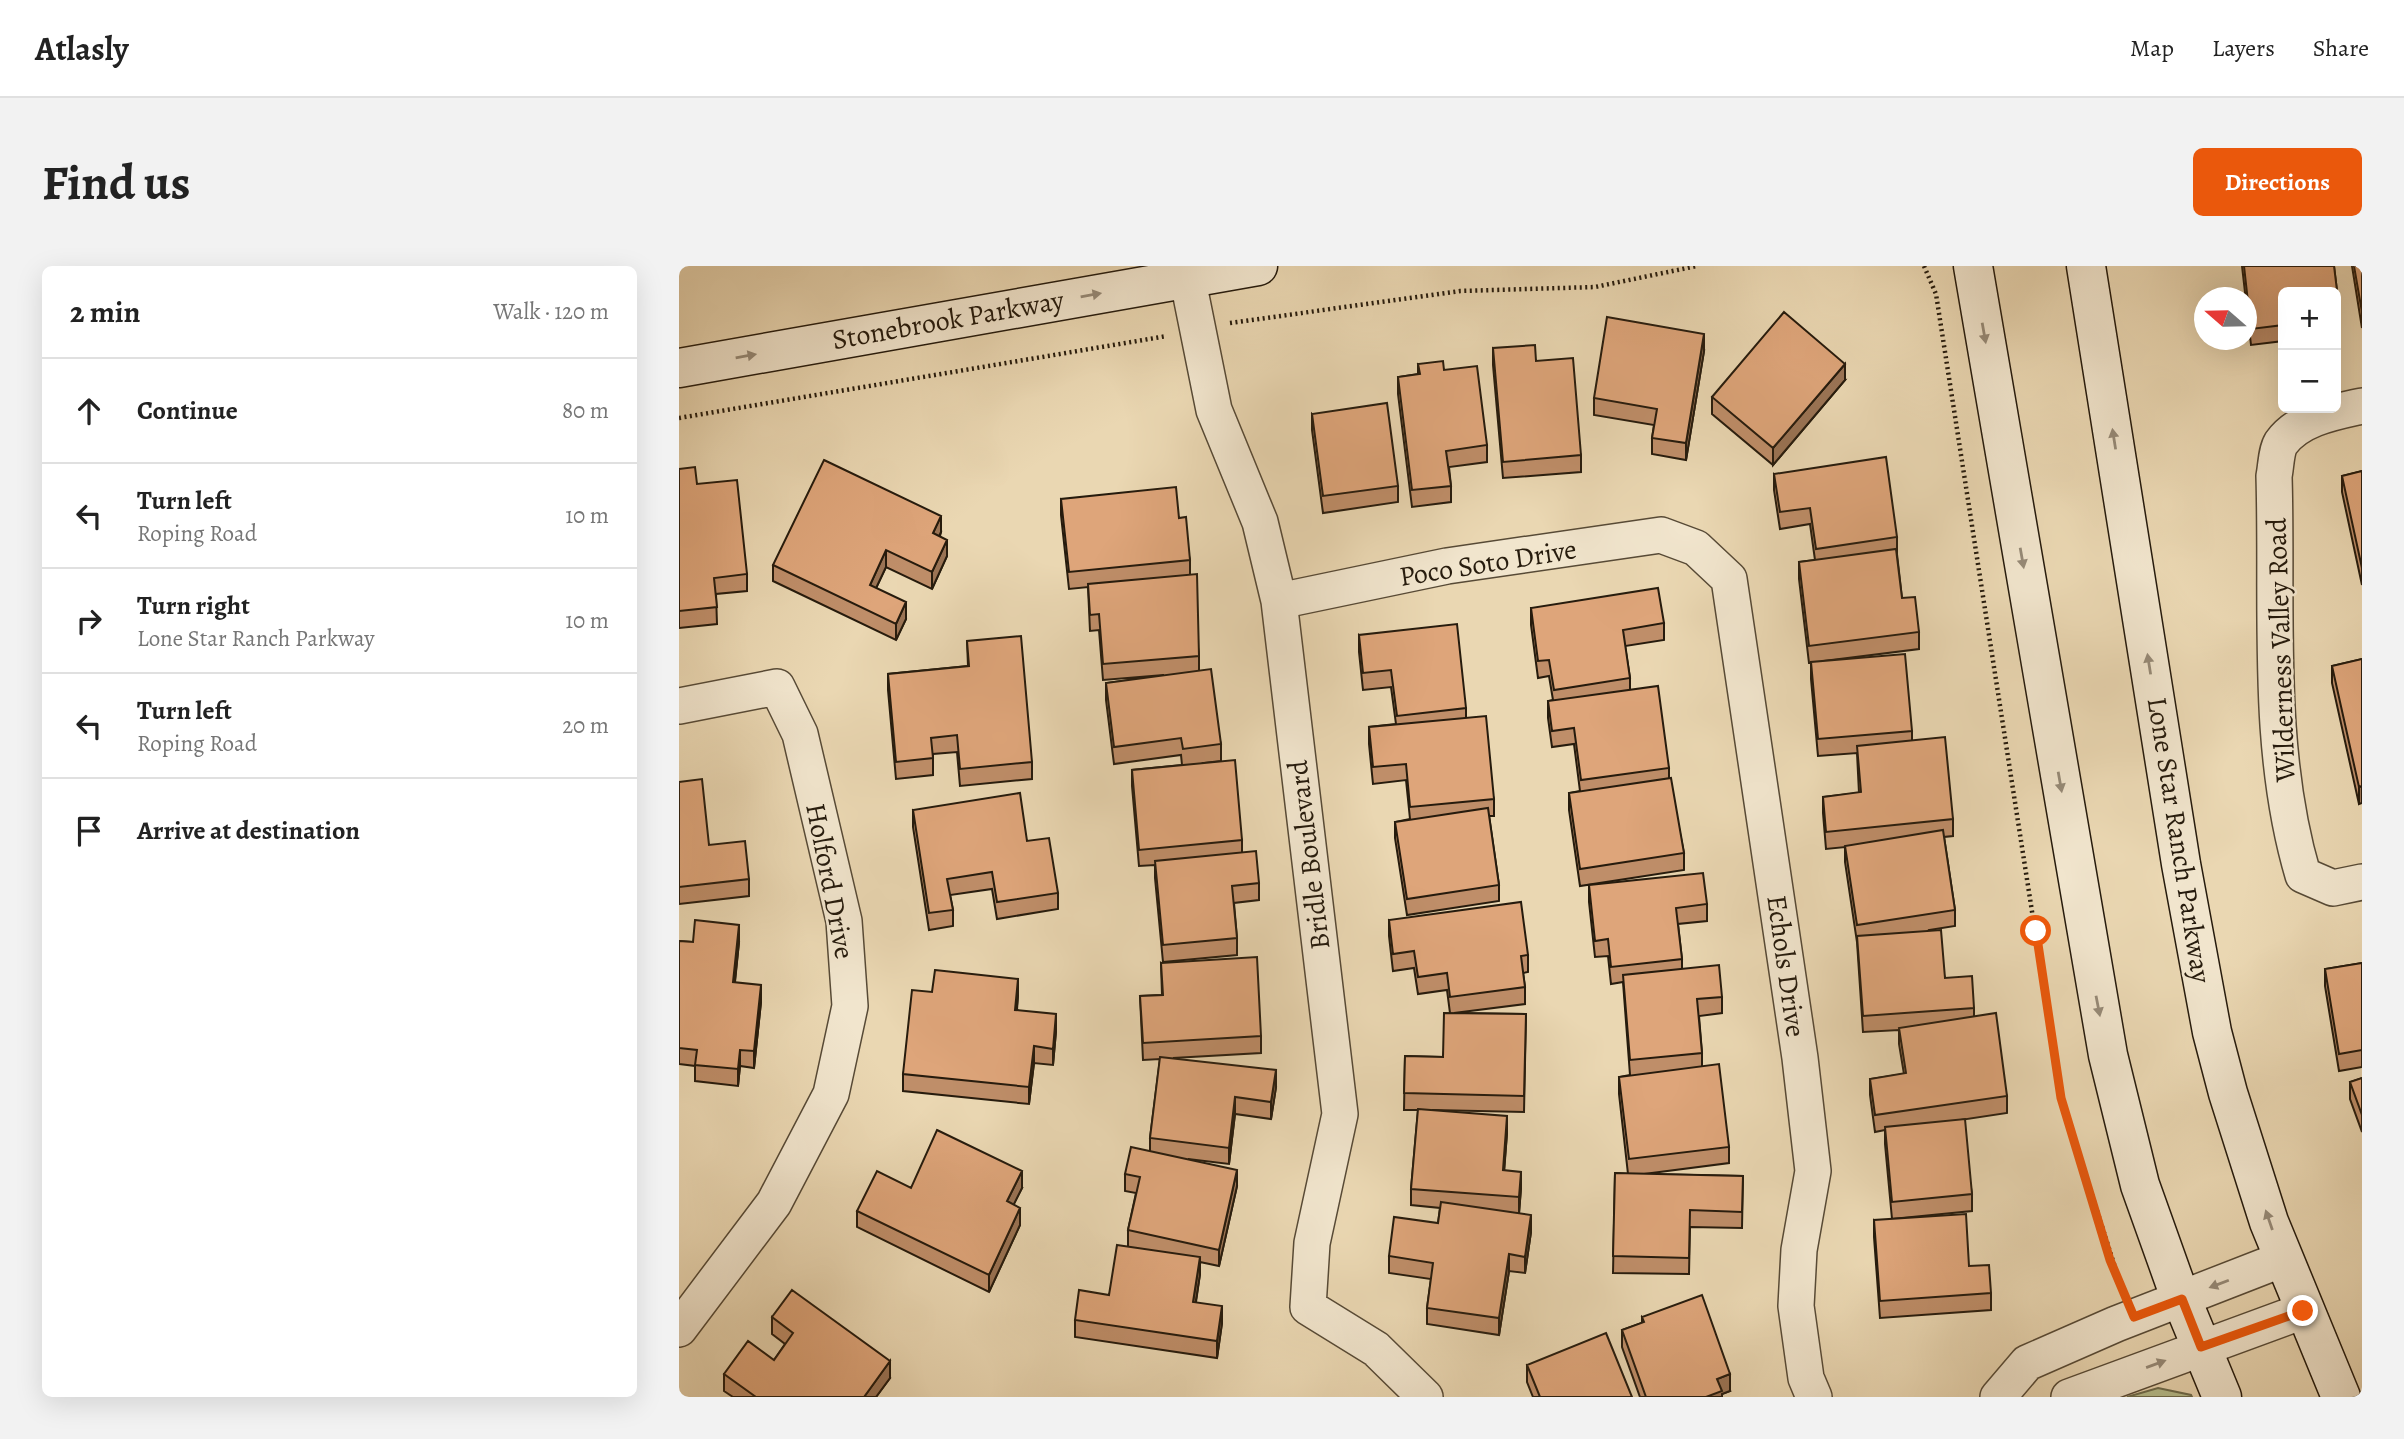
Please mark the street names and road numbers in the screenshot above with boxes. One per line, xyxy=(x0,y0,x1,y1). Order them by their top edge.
street label: Stonebrook Parkway xyxy=(829,281,1067,359)
street label: Wilderness Valley Road xyxy=(2257,516,2305,784)
street label: Poco Soto Drive xyxy=(1397,530,1579,596)
street label: Lone Star Ranch Parkway xyxy=(2138,694,2220,986)
street label: Bridle Boulevard xyxy=(1278,757,1339,952)
street label: Holford Drive xyxy=(796,800,864,962)
street label: Echols Drive xyxy=(1757,892,1815,1040)

